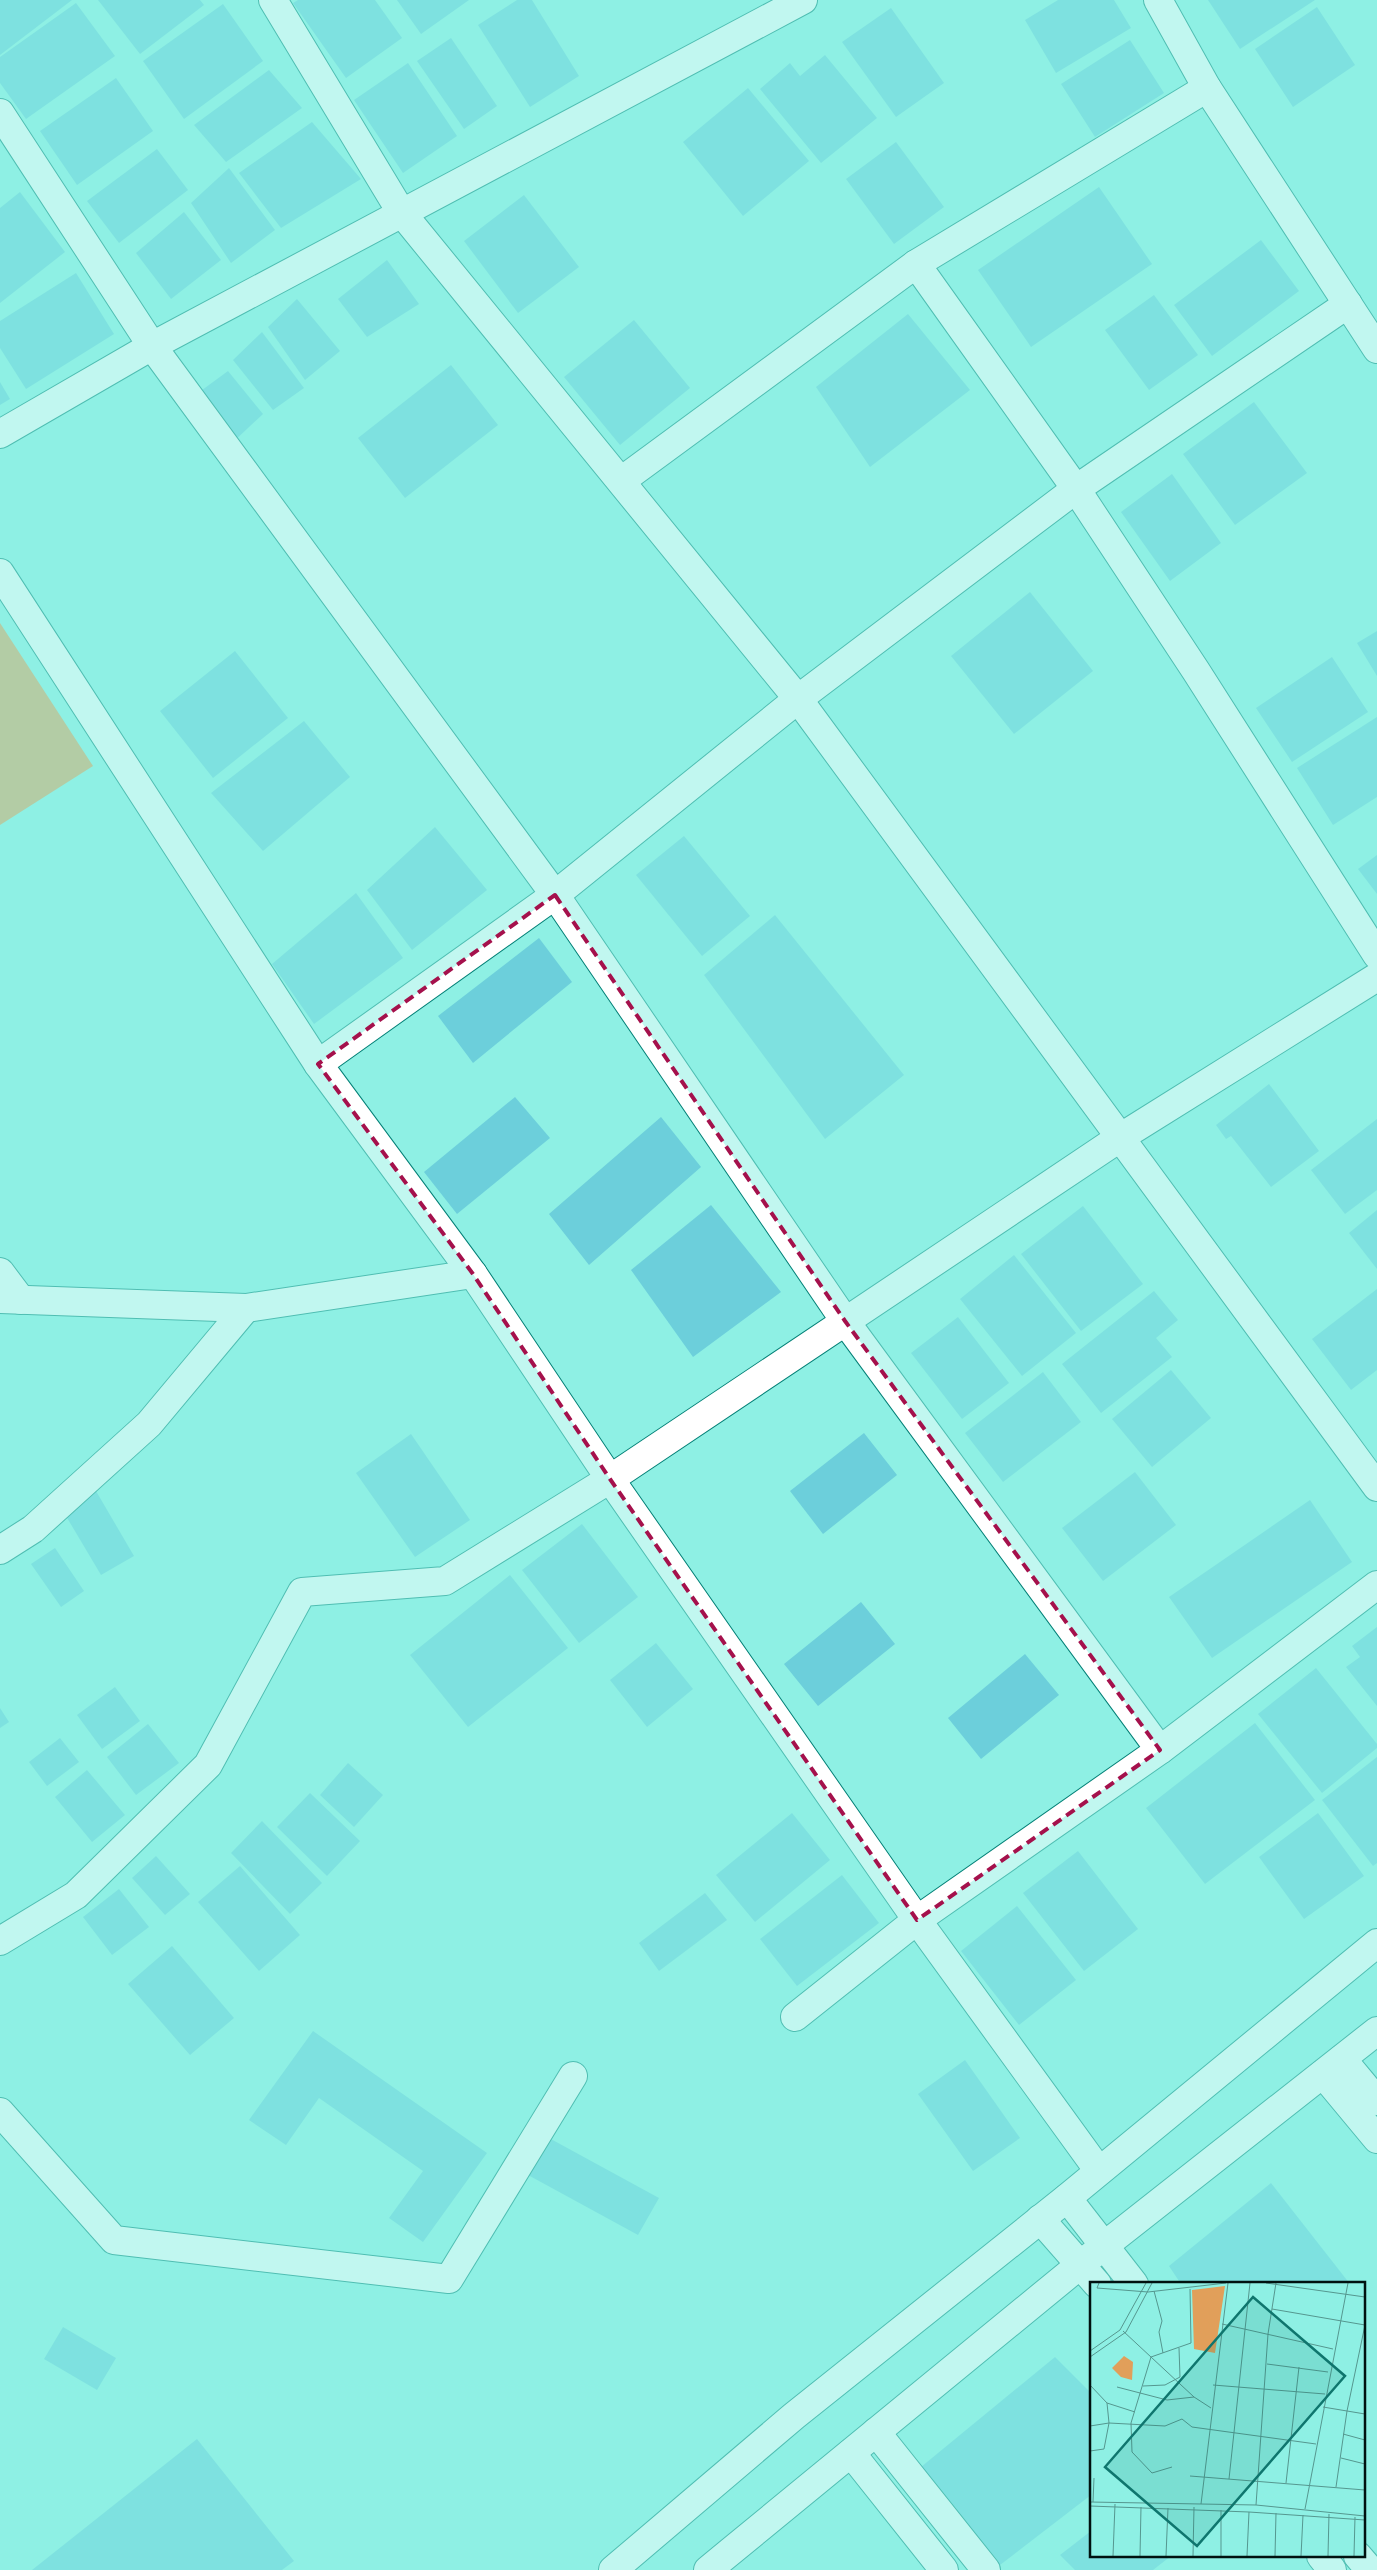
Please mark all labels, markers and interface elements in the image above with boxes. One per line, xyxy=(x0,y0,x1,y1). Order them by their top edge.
inset map xyxy=(1090,2282,1364,2558)

